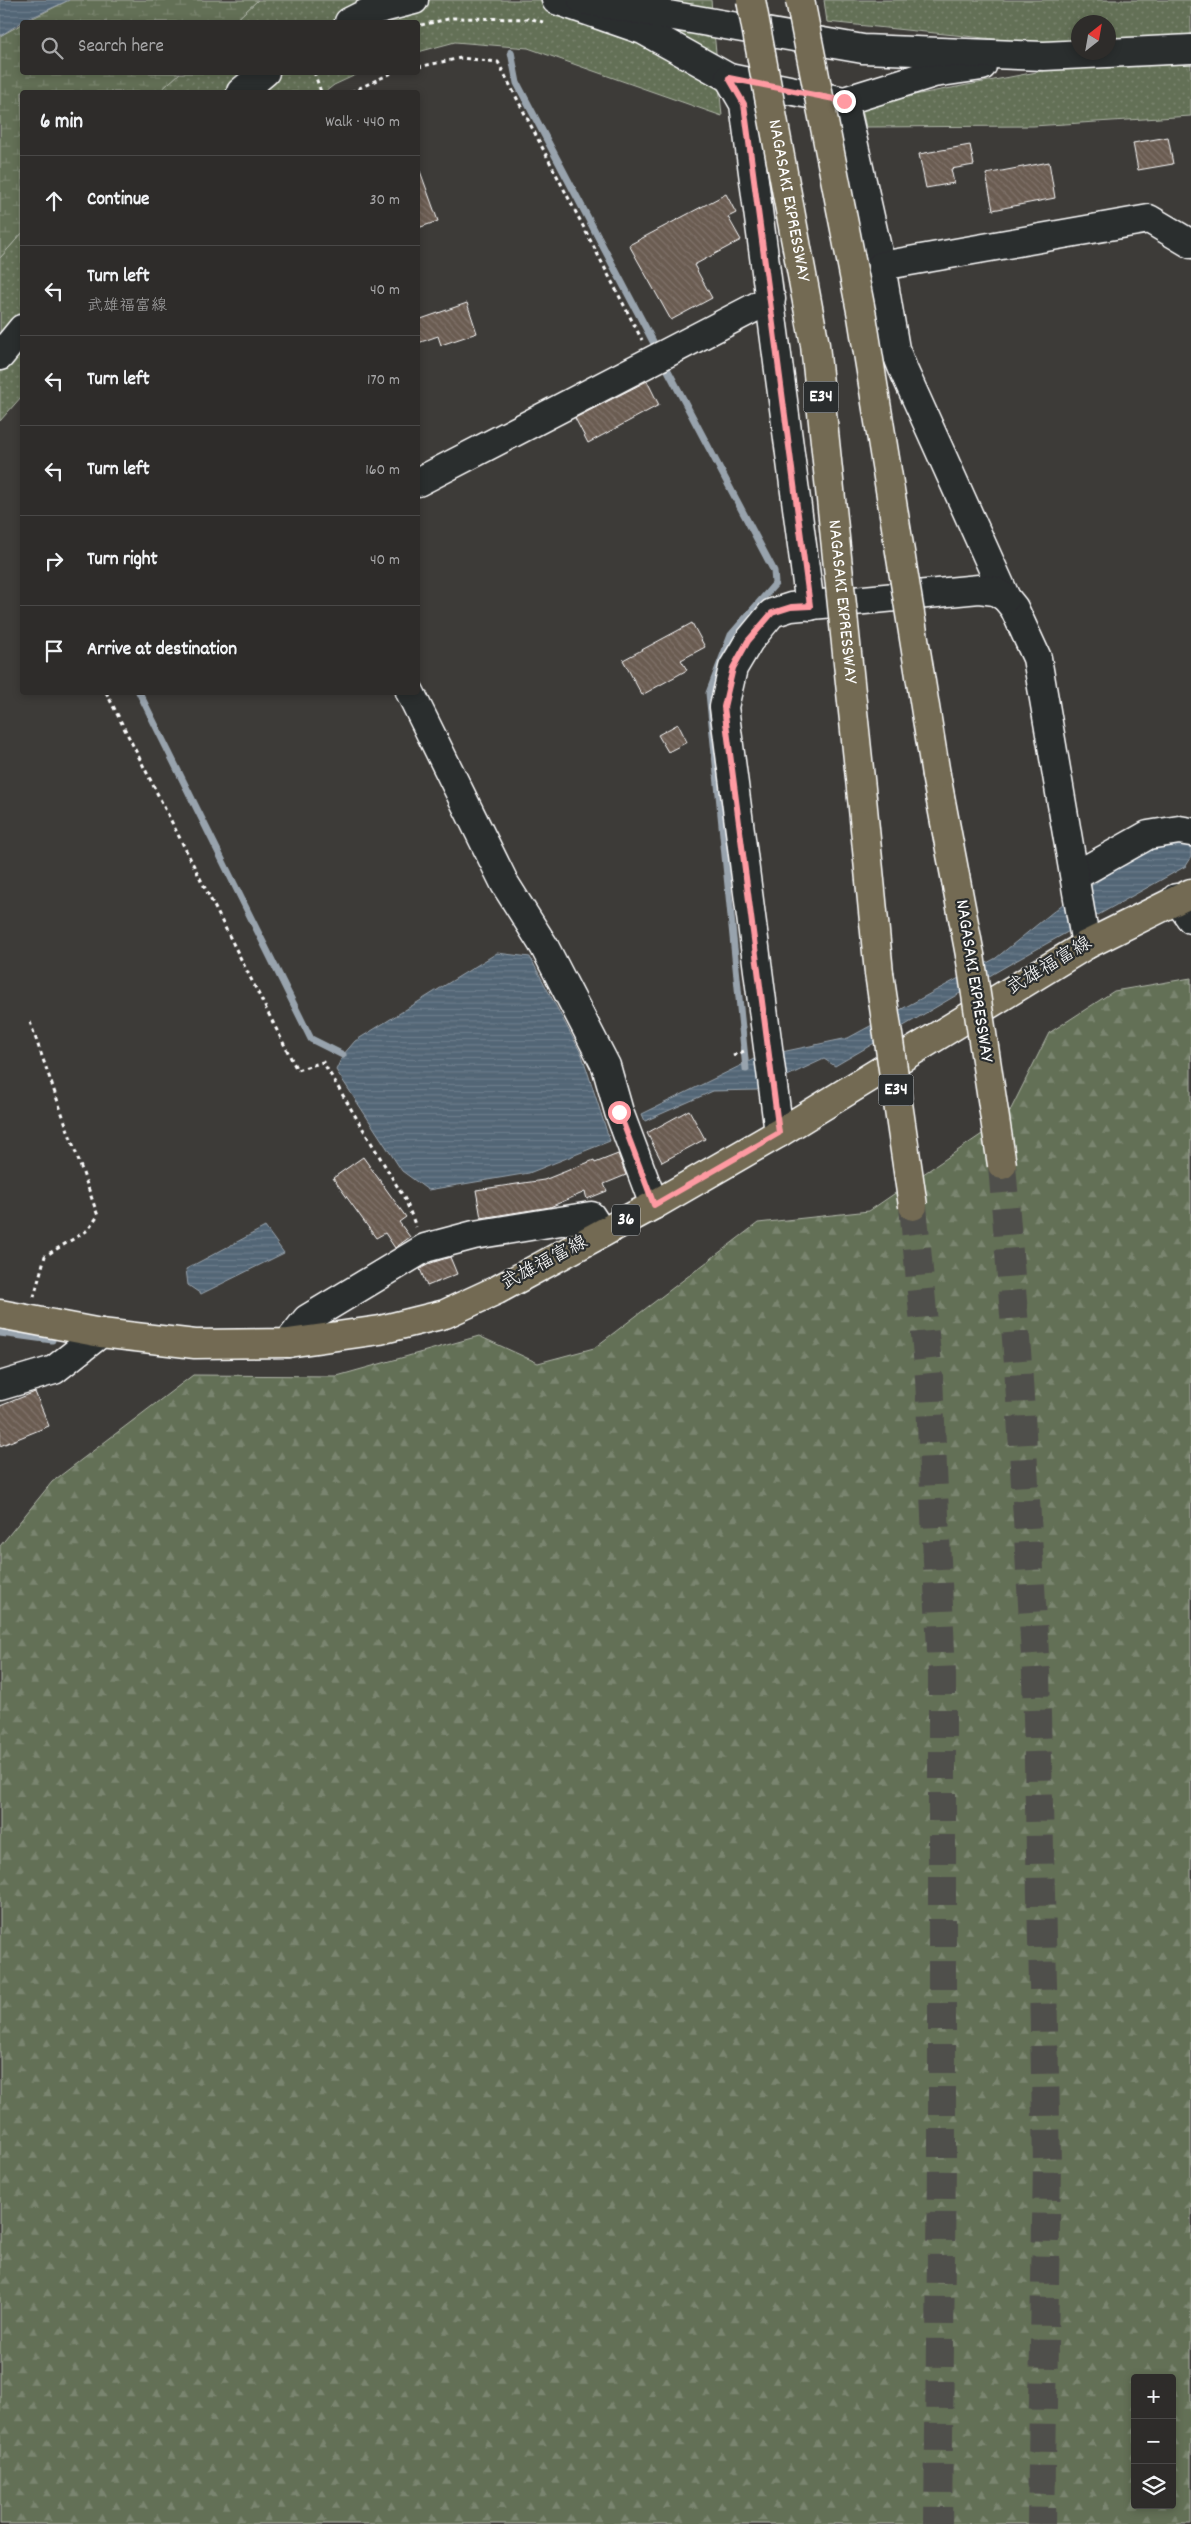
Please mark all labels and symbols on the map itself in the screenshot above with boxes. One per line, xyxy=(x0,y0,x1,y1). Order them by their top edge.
north arrow xyxy=(1071,15,1116,60)
route end xyxy=(833,90,856,113)
street label: NAGASAKI EXPRESSWAY xyxy=(760,117,817,285)
road number: E34 xyxy=(804,382,838,412)
street label: NAGASAKI EXPRESSWAY xyxy=(820,519,864,686)
street label: NAGASAKI EXPRESSWAY xyxy=(947,898,999,1065)
street label: 武雄福富線 xyxy=(1002,931,1098,1003)
road number: E34 xyxy=(878,1074,914,1106)
route start xyxy=(608,1101,631,1124)
road number: 36 xyxy=(612,1204,640,1236)
street label: 武雄福富線 xyxy=(497,1230,593,1298)

